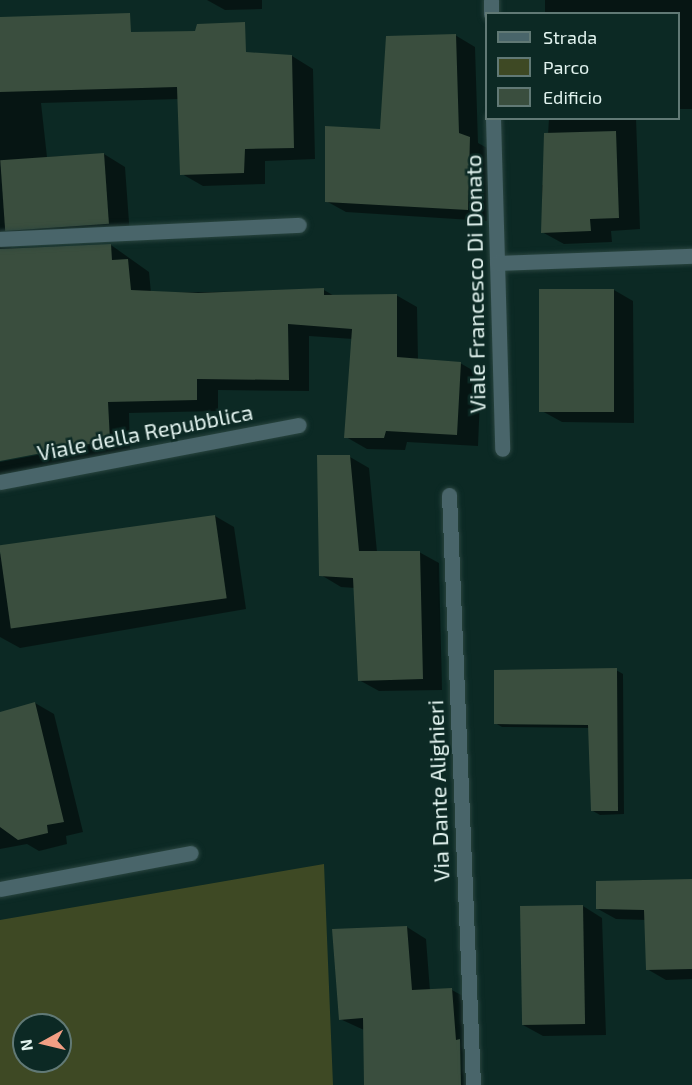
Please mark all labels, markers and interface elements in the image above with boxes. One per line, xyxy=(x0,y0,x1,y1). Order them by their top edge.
legend xyxy=(485,12,680,120)
text: Strada xyxy=(543,26,597,48)
text: Parco xyxy=(543,56,589,78)
text: Edificio xyxy=(543,86,602,108)
street label: Viale Francesco Di Donato xyxy=(460,154,490,414)
street label: Viale della Repubblica xyxy=(35,398,255,466)
street label: Via Dante Alighieri xyxy=(422,699,454,883)
north arrow xyxy=(12,1013,72,1073)
text: N xyxy=(15,1038,36,1052)

